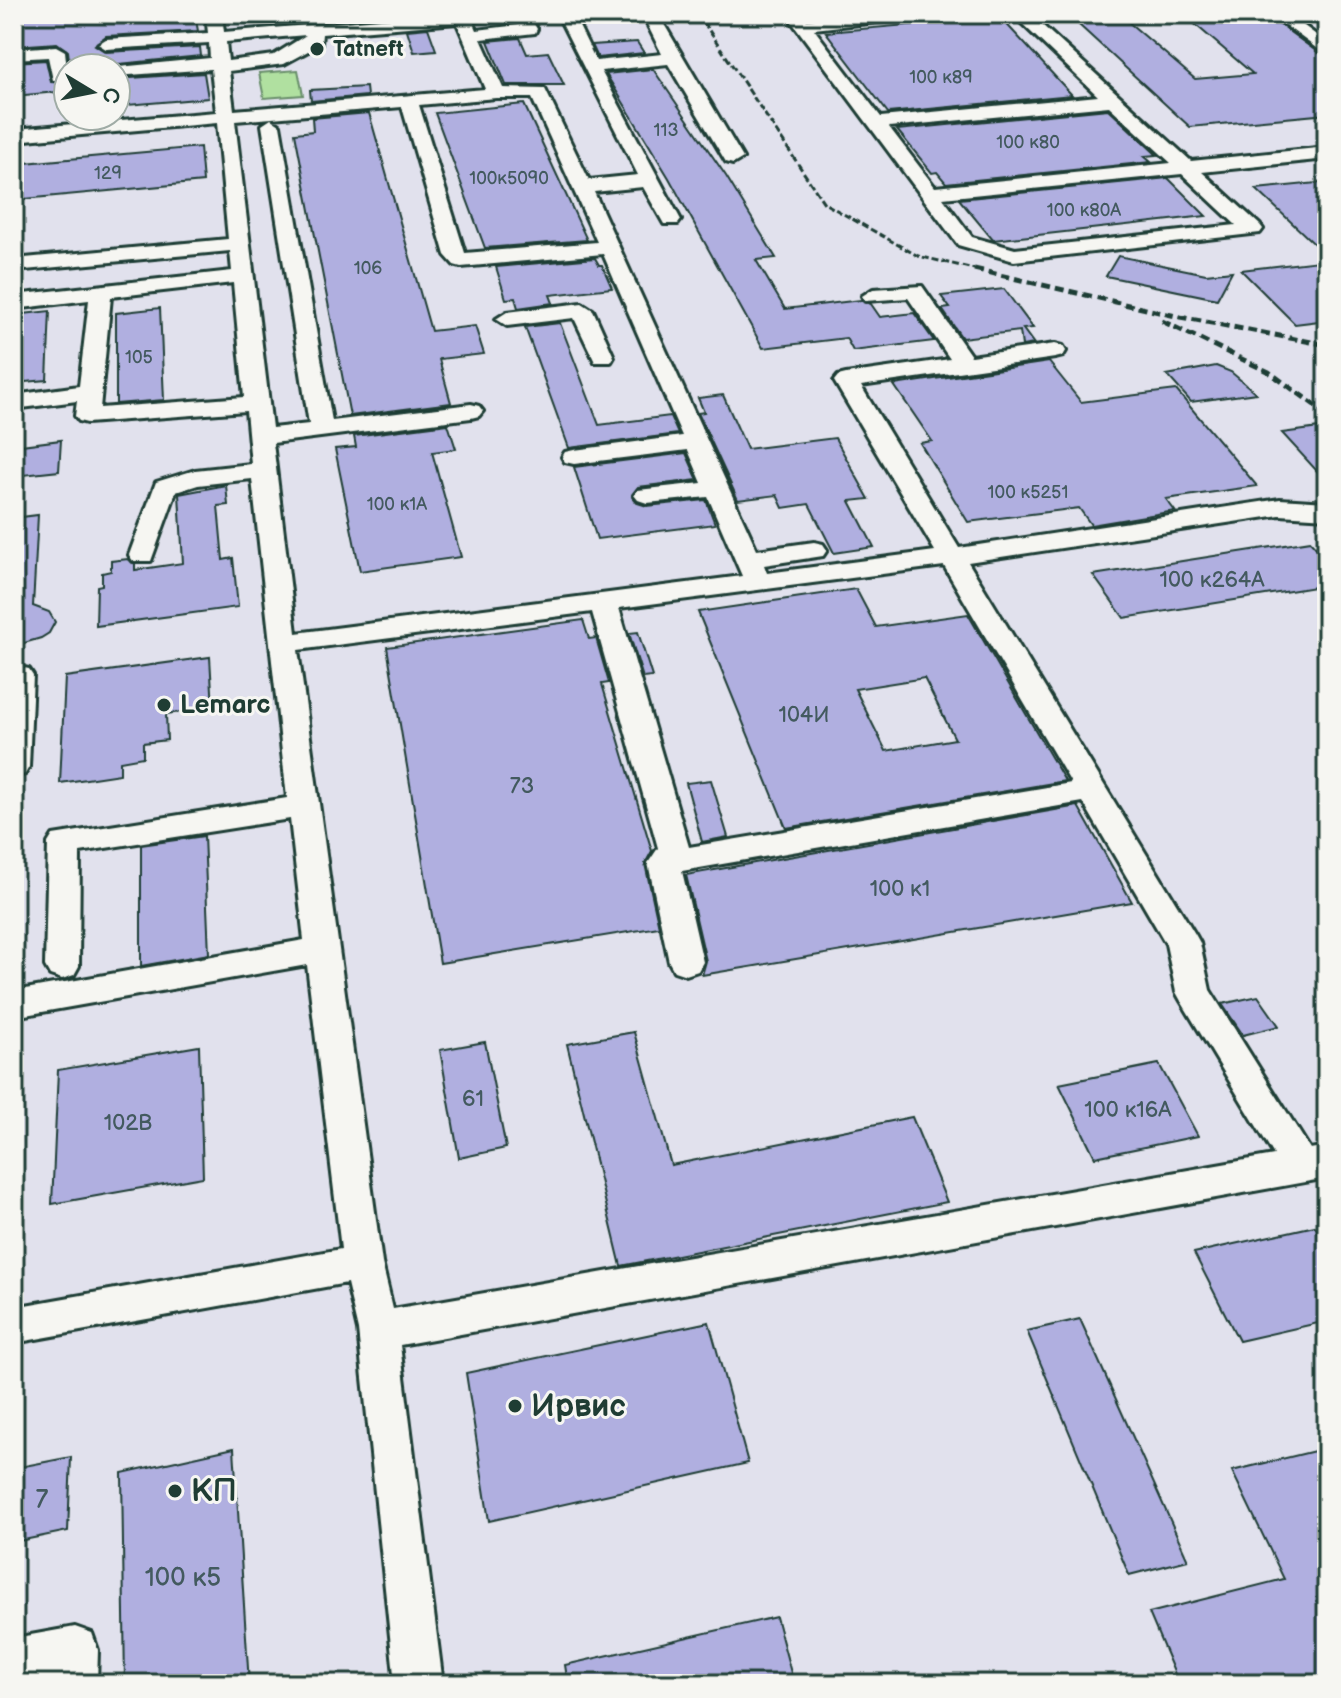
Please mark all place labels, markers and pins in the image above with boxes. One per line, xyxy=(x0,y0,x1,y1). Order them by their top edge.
place label: Tatneft xyxy=(333,36,404,63)
marker: Tatneft xyxy=(308,40,326,58)
place label: Lemarc xyxy=(180,690,271,721)
marker: Lemarc xyxy=(155,696,173,714)
place label: Ирвис xyxy=(531,1387,626,1426)
marker: Ирвис xyxy=(506,1397,524,1415)
place label: КП xyxy=(191,1472,237,1511)
marker: КП xyxy=(166,1482,184,1500)

